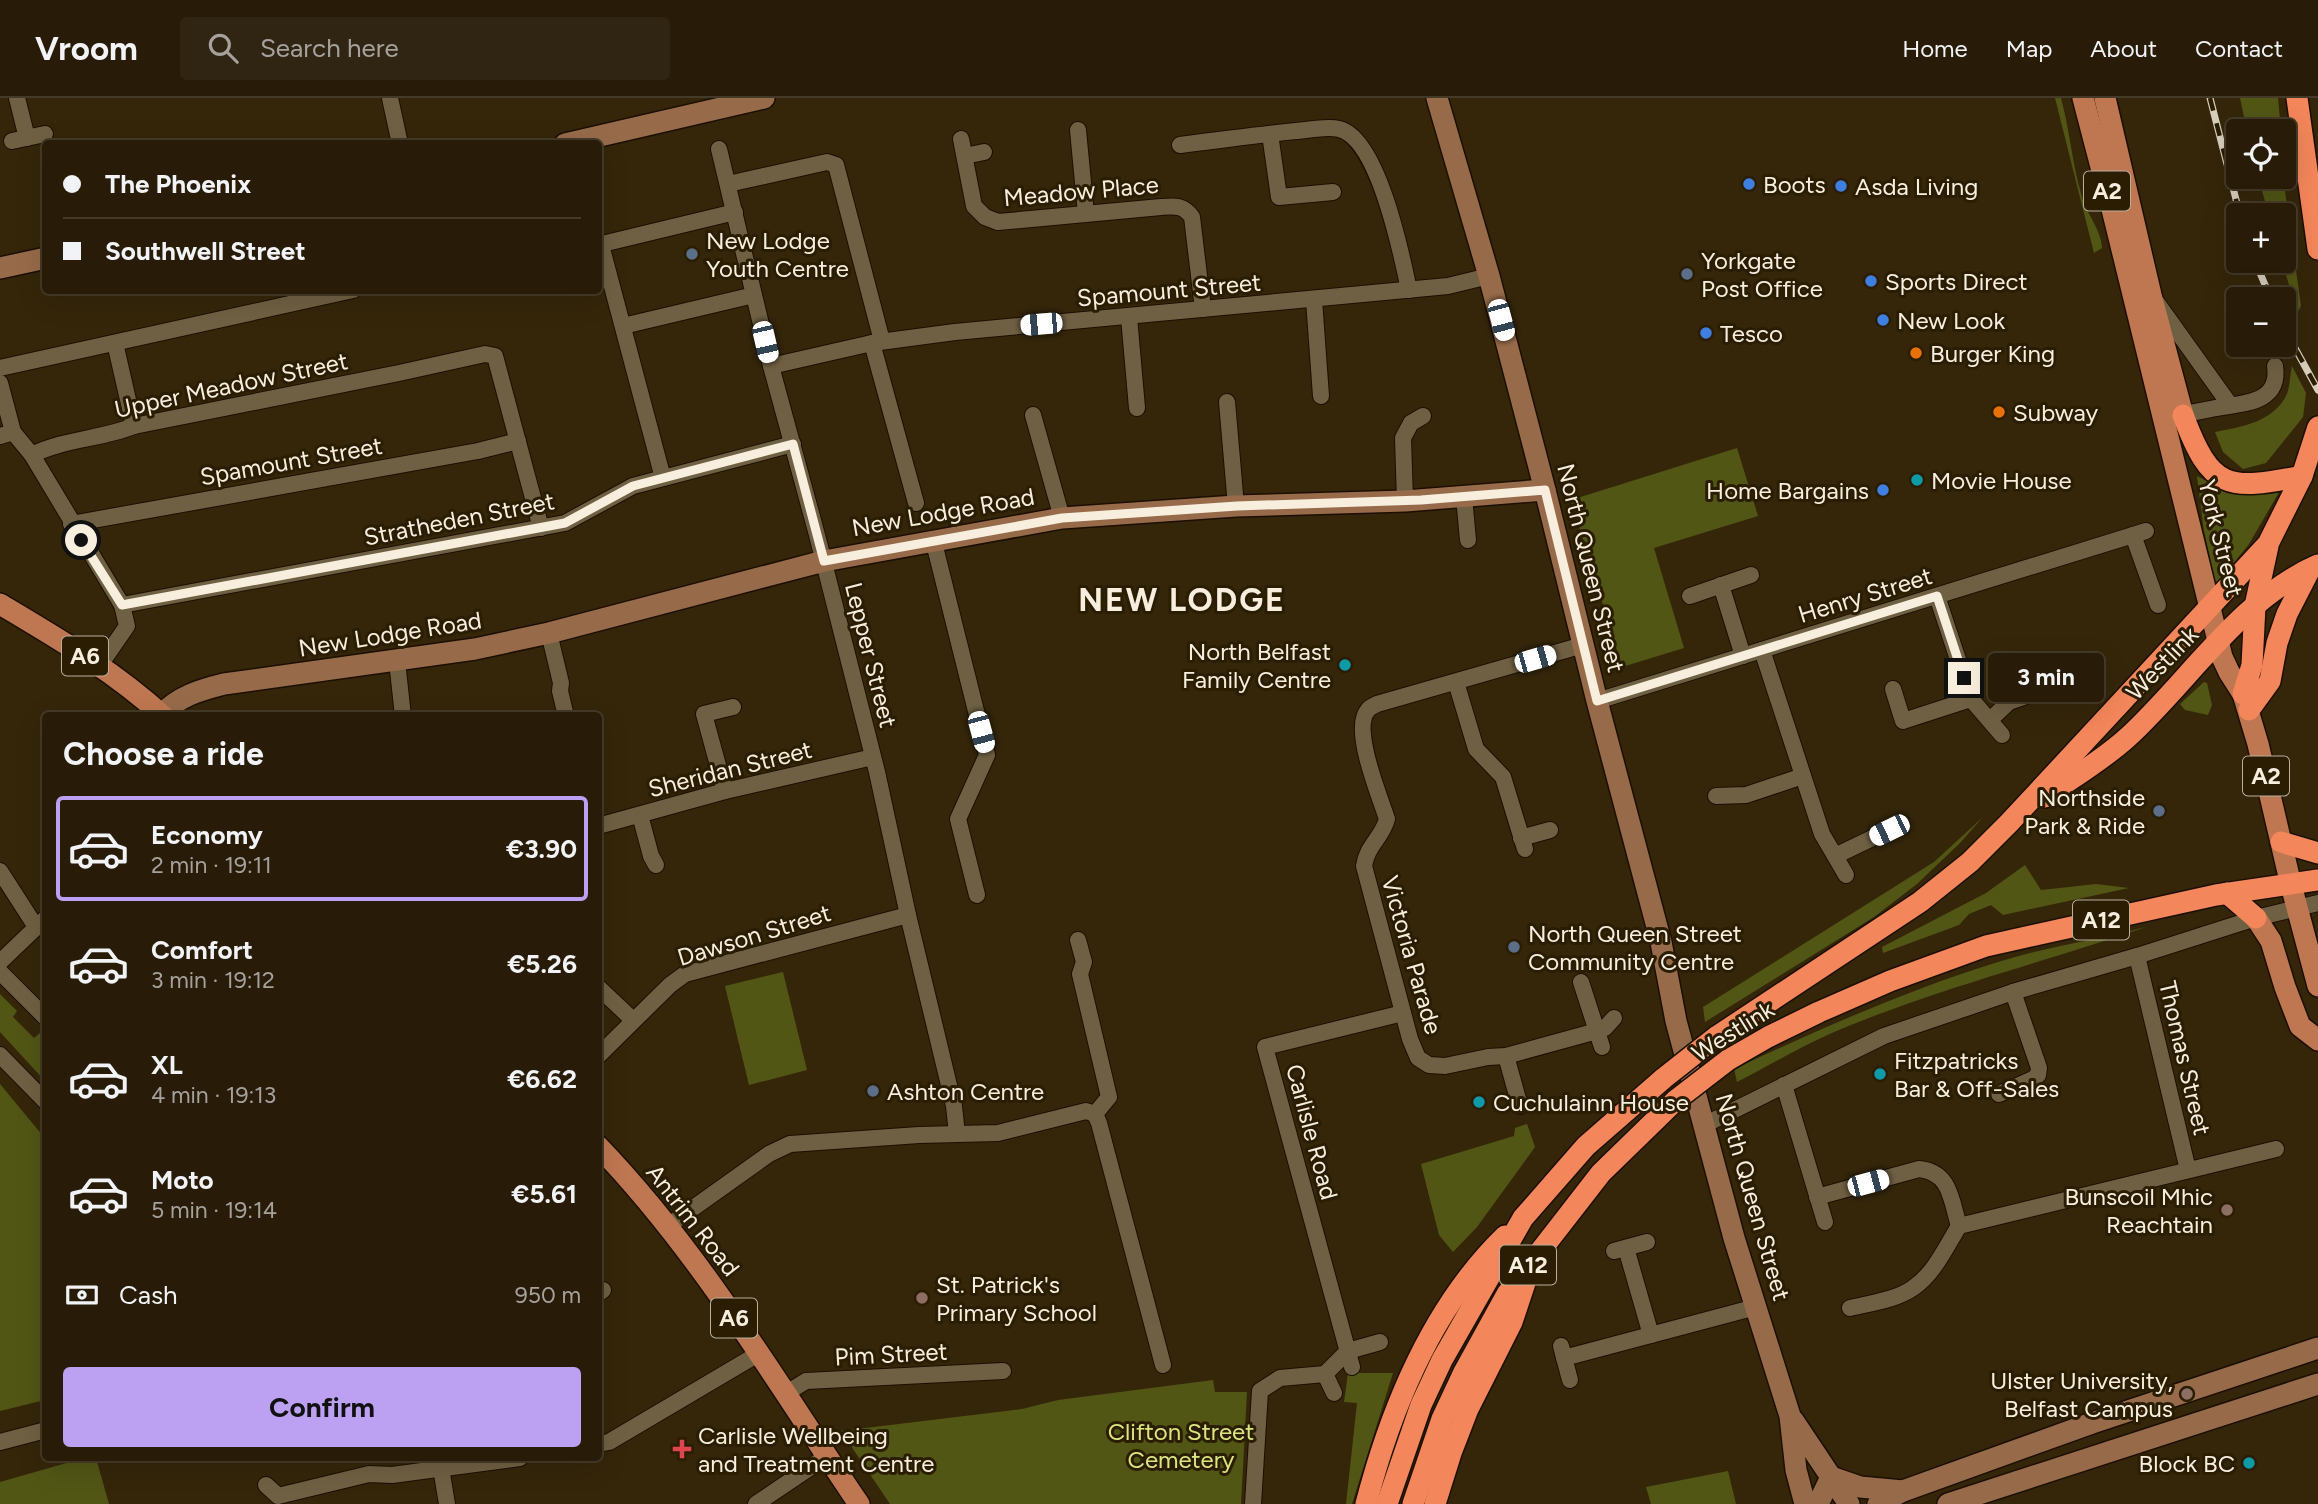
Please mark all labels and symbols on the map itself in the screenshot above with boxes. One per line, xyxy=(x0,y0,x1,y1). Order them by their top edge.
street label: Meadow Place xyxy=(1002,170,1160,212)
place label: Boots xyxy=(1763,170,1826,199)
place label: Asda Living xyxy=(1855,172,1978,201)
road number: A2 xyxy=(2084,172,2130,211)
marker: Boots xyxy=(1741,176,1757,192)
marker: Asda Living xyxy=(1833,178,1849,194)
place label: New Lodge Youth Centre xyxy=(706,226,849,283)
marker: New Lodge Youth Centre xyxy=(684,246,700,262)
place label: Yorkgate Post Office xyxy=(1701,246,1823,303)
marker: Yorkgate Post Office xyxy=(1679,266,1695,282)
place label: Sports Direct xyxy=(1885,267,2028,296)
street label: Spamount Street xyxy=(1076,268,1262,312)
marker: Sports Direct xyxy=(1863,273,1879,289)
car xyxy=(1486,297,1517,343)
place label: New Look xyxy=(1897,306,2005,335)
car xyxy=(1020,312,1063,336)
marker: New Look xyxy=(1875,312,1891,328)
car xyxy=(751,319,780,365)
place label: Tesco xyxy=(1720,319,1783,348)
marker: Tesco xyxy=(1698,325,1714,341)
place label: Burger King xyxy=(1930,339,2055,368)
marker: Burger King xyxy=(1908,345,1924,361)
street label: Upper Meadow Street xyxy=(112,346,350,424)
place label: Subway xyxy=(2013,398,2098,427)
marker: Subway xyxy=(1991,404,2007,420)
street label: Spamount Street xyxy=(198,431,384,491)
street label: North Queen Street xyxy=(1551,461,1631,675)
place label: Movie House xyxy=(1931,466,2072,495)
marker: Movie House xyxy=(1909,472,1925,488)
place label: Home Bargains xyxy=(1706,476,1869,505)
street label: York Street xyxy=(2192,476,2250,600)
street label: New Lodge Road xyxy=(849,482,1037,542)
marker: Home Bargains xyxy=(1875,482,1891,498)
street label: Stratheden Street xyxy=(361,486,557,552)
route start xyxy=(65,524,97,556)
street label: Henry Street xyxy=(1795,561,1935,629)
street label: Lepper Street xyxy=(839,580,903,730)
district label: NEW LODGE xyxy=(1078,581,1286,619)
street label: New Lodge Road xyxy=(296,605,484,663)
street label: Westlink xyxy=(2120,620,2204,706)
road number: A6 xyxy=(62,636,108,676)
place label: North Belfast Family Centre xyxy=(1182,637,1331,694)
car xyxy=(1512,643,1559,675)
callout: 3 min xyxy=(1988,654,2104,702)
marker: North Belfast Family Centre xyxy=(1337,657,1353,673)
route end xyxy=(1948,662,1980,694)
car xyxy=(966,709,997,755)
street label: Sheridan Street xyxy=(645,735,815,803)
road number: A2 xyxy=(2243,756,2289,796)
place label: Northside Park & Ride xyxy=(2024,783,2145,840)
marker: Northside Park & Ride xyxy=(2151,803,2167,819)
car xyxy=(1866,811,1913,849)
street label: Victoria Parade xyxy=(1376,872,1448,1038)
street label: Dawson Street xyxy=(674,898,834,972)
road number: A12 xyxy=(2073,900,2129,940)
place label: North Queen Street Community Centre xyxy=(1528,919,1742,976)
marker: North Queen Street Community Centre xyxy=(1506,939,1522,955)
street label: Thomas Street xyxy=(2153,978,2217,1138)
street label: Westlink xyxy=(1687,994,1780,1067)
place label: Fitzpatricks Bar & Off-Sales xyxy=(1894,1046,2059,1103)
street label: Carlisle Road xyxy=(1280,1061,1344,1203)
marker: Fitzpatricks Bar & Off-Sales xyxy=(1872,1066,1888,1082)
place label: Ashton Centre xyxy=(887,1077,1044,1106)
marker: Ashton Centre xyxy=(865,1083,881,1099)
place label: Cuchulainn House xyxy=(1493,1088,1689,1117)
street label: North Queen Street xyxy=(1710,1090,1796,1304)
marker: Cuchulainn House xyxy=(1471,1094,1487,1110)
street label: Antrim Road xyxy=(640,1158,746,1282)
car xyxy=(1845,1167,1892,1199)
place label: Bunscoil Mhic Reachtain xyxy=(2064,1182,2213,1239)
marker: Bunscoil Mhic Reachtain xyxy=(2219,1202,2235,1218)
road number: A12 xyxy=(1500,1246,1556,1284)
place label: St. Patrick's Primary School xyxy=(936,1270,1097,1327)
marker: St. Patrick's Primary School xyxy=(914,1290,930,1306)
road number: A6 xyxy=(711,1298,757,1338)
street label: Pim Street xyxy=(834,1337,948,1371)
place label: Ulster University, Belfast Campus xyxy=(1990,1366,2173,1423)
marker: Ulster University, Belfast Campus xyxy=(2179,1386,2195,1402)
park label: Clifton Street Cemetery xyxy=(1108,1417,1254,1474)
place label: Carlisle Wellbeing and Treatment Centre xyxy=(698,1421,934,1478)
marker: Carlisle Wellbeing and Treatment Centre xyxy=(672,1439,692,1459)
place label: Block BC xyxy=(2139,1449,2235,1478)
marker: Block BC xyxy=(2241,1455,2257,1471)

